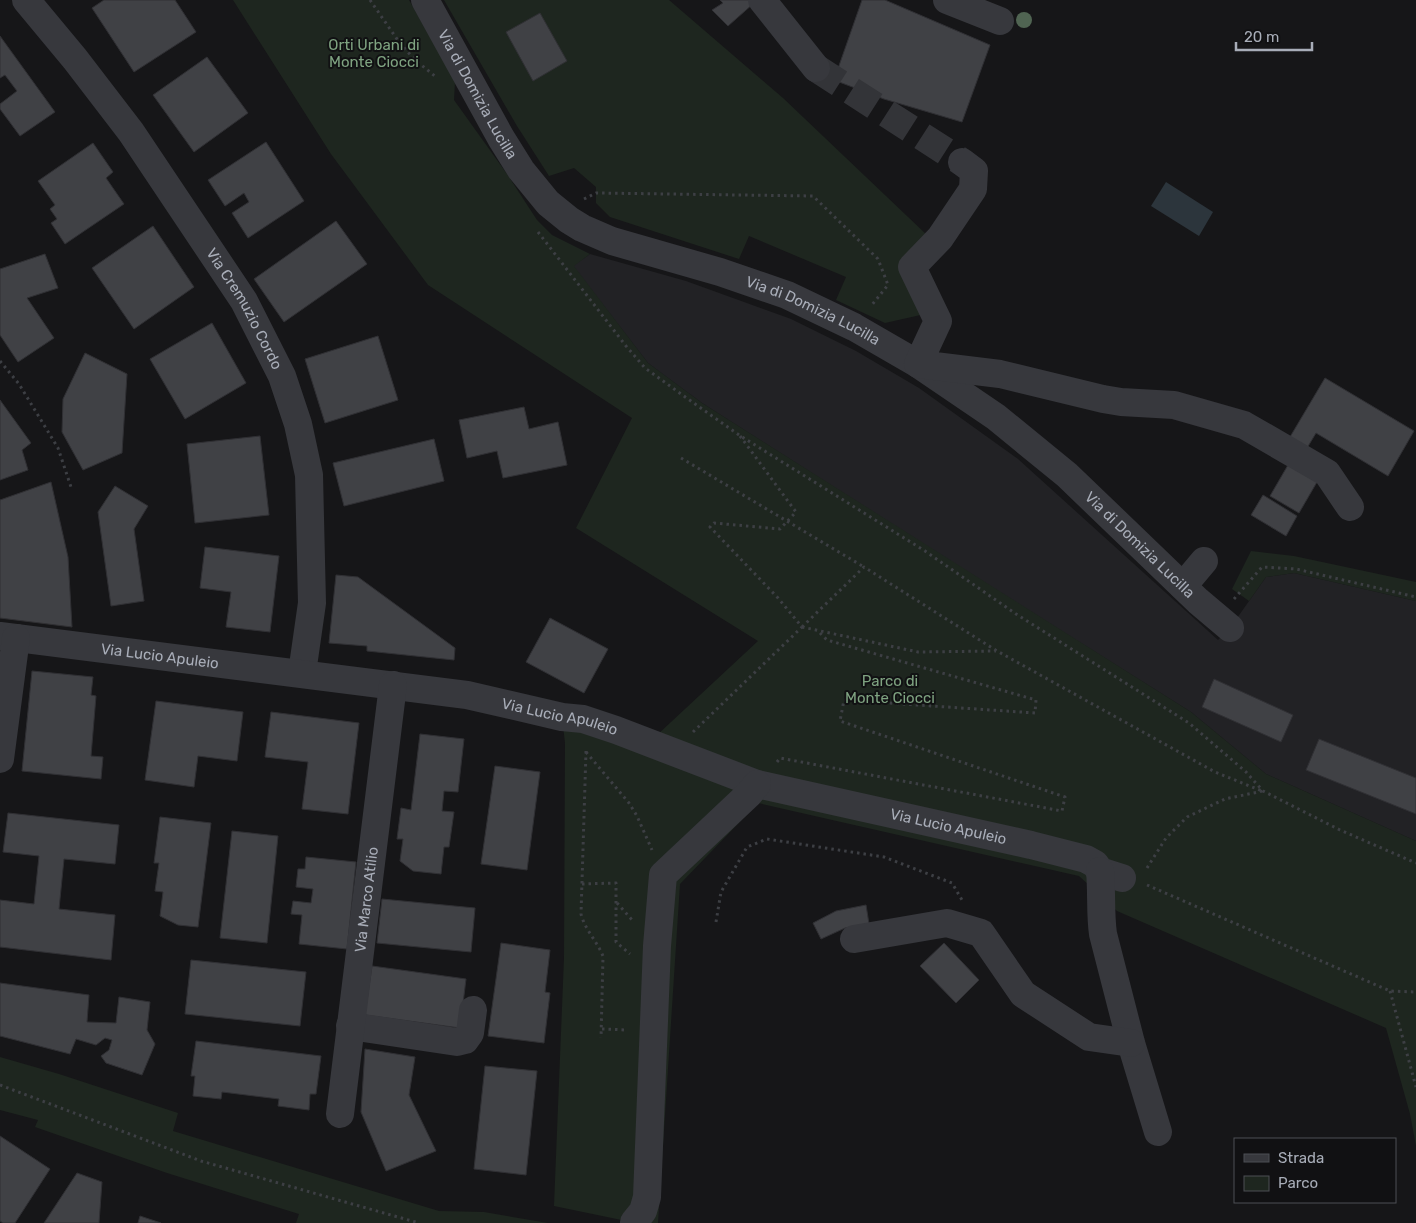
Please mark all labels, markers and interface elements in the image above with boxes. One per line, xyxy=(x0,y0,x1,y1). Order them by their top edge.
scale bar xyxy=(1236,20,1312,52)
street label: Via di Domizia Lucilla xyxy=(434,26,521,162)
text: 20 m xyxy=(1244,28,1279,46)
park label: Orti Urbani di Monte Ciocci xyxy=(328,36,420,71)
street label: Via Cremuzio Cordo xyxy=(202,245,286,372)
street label: Via di Domizia Lucilla xyxy=(744,273,883,349)
street label: Via di Domizia Lucilla xyxy=(1081,488,1198,602)
street label: Via Lucio Apuleio xyxy=(100,640,220,673)
park label: Parco di Monte Ciocci xyxy=(845,672,935,707)
street label: Via Lucio Apuleio xyxy=(500,694,620,739)
street label: Via Lucio Apuleio xyxy=(888,805,1008,848)
street label: Via Marco Atilio xyxy=(351,846,382,954)
legend xyxy=(1234,1138,1396,1203)
text: Strada xyxy=(1278,1149,1324,1167)
text: Parco xyxy=(1278,1174,1318,1192)

